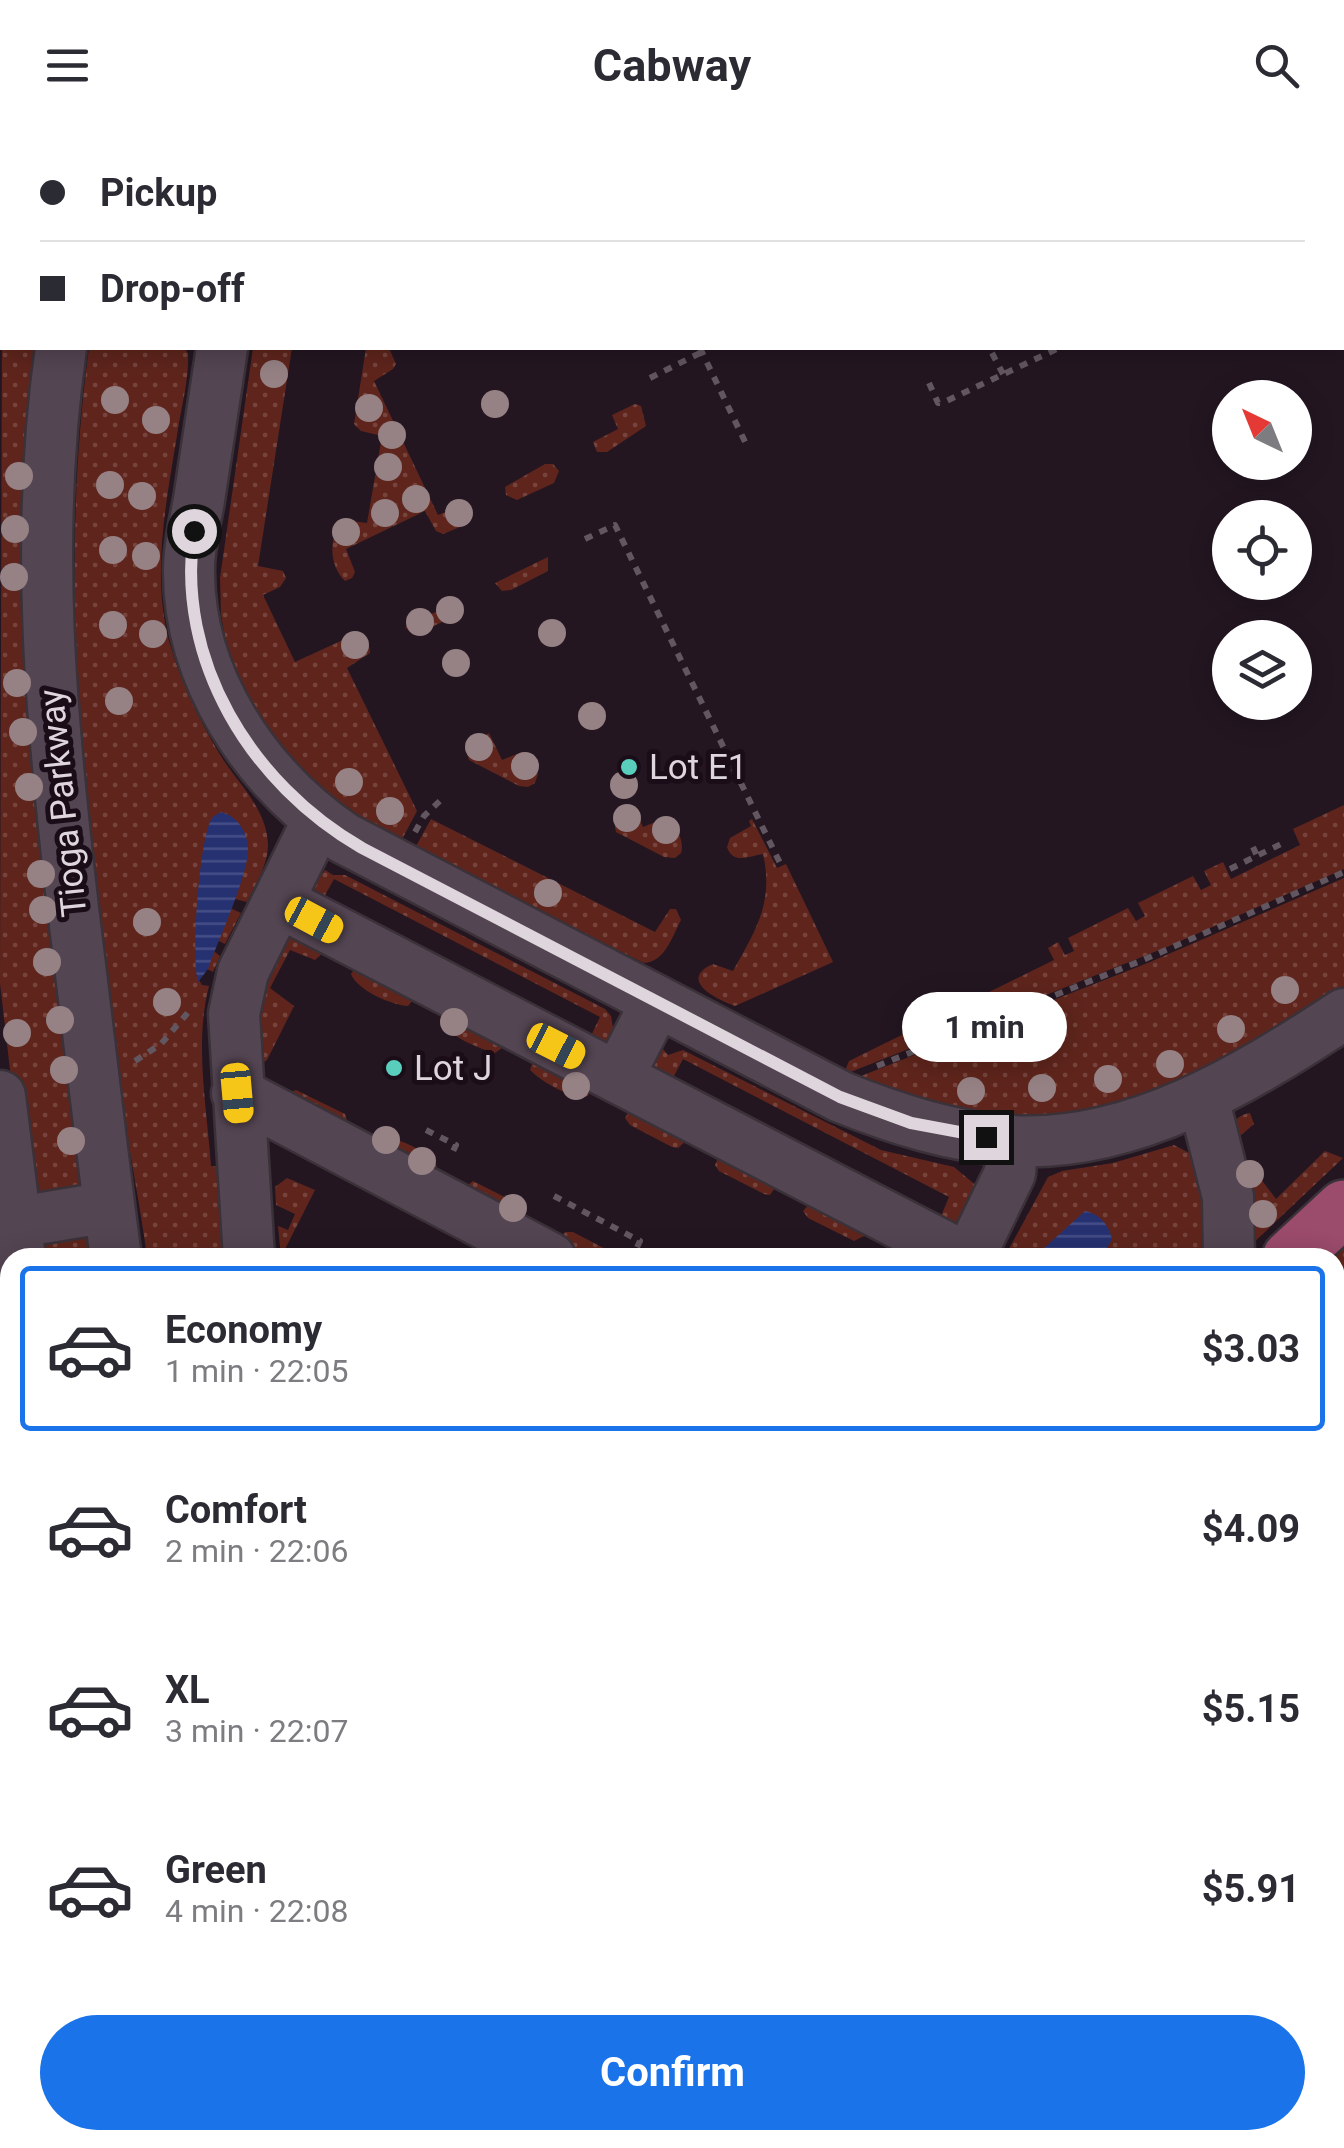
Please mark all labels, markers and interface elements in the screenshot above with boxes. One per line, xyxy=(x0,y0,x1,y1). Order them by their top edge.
icon: menu xyxy=(40,38,95,93)
icon: search xyxy=(1249,38,1304,93)
text: Cabway xyxy=(593,39,751,92)
text: Pickup xyxy=(100,171,217,215)
text: Drop-off xyxy=(100,267,245,311)
north arrow xyxy=(1212,380,1312,480)
map controls xyxy=(1212,380,1312,720)
button: locate xyxy=(1212,500,1312,600)
route start xyxy=(172,509,217,554)
button: layers xyxy=(1212,620,1312,720)
street label: Tioga Parkway xyxy=(31,687,95,919)
place label: Lot E1 xyxy=(649,747,748,788)
marker: Lot E1 xyxy=(618,756,640,778)
car xyxy=(280,893,348,947)
callout: 1 min xyxy=(904,992,1068,1062)
text: 1 min xyxy=(944,1008,1025,1046)
car xyxy=(522,1019,590,1073)
place label: Lot J xyxy=(414,1048,492,1089)
marker: Lot J xyxy=(383,1057,405,1079)
car xyxy=(219,1062,255,1124)
route end xyxy=(964,1115,1009,1160)
icon: car xyxy=(45,1304,135,1394)
text: Economy xyxy=(165,1308,322,1352)
text: $3.03 xyxy=(1202,1327,1300,1371)
text: 1 min · 22:05 xyxy=(165,1352,348,1390)
icon: car xyxy=(45,1484,135,1574)
text: Comfort xyxy=(165,1488,307,1532)
text: $4.09 xyxy=(1202,1507,1300,1551)
text: 2 min · 22:06 xyxy=(165,1532,348,1570)
icon: car xyxy=(45,1664,135,1754)
text: XL xyxy=(165,1668,210,1712)
text: $5.15 xyxy=(1202,1687,1300,1731)
text: 3 min · 22:07 xyxy=(165,1712,348,1750)
icon: car xyxy=(45,1844,135,1934)
text: Green xyxy=(165,1848,267,1892)
text: $5.91 xyxy=(1202,1867,1300,1911)
text: 4 min · 22:08 xyxy=(165,1892,348,1930)
button: Confirm xyxy=(40,2015,1305,2130)

